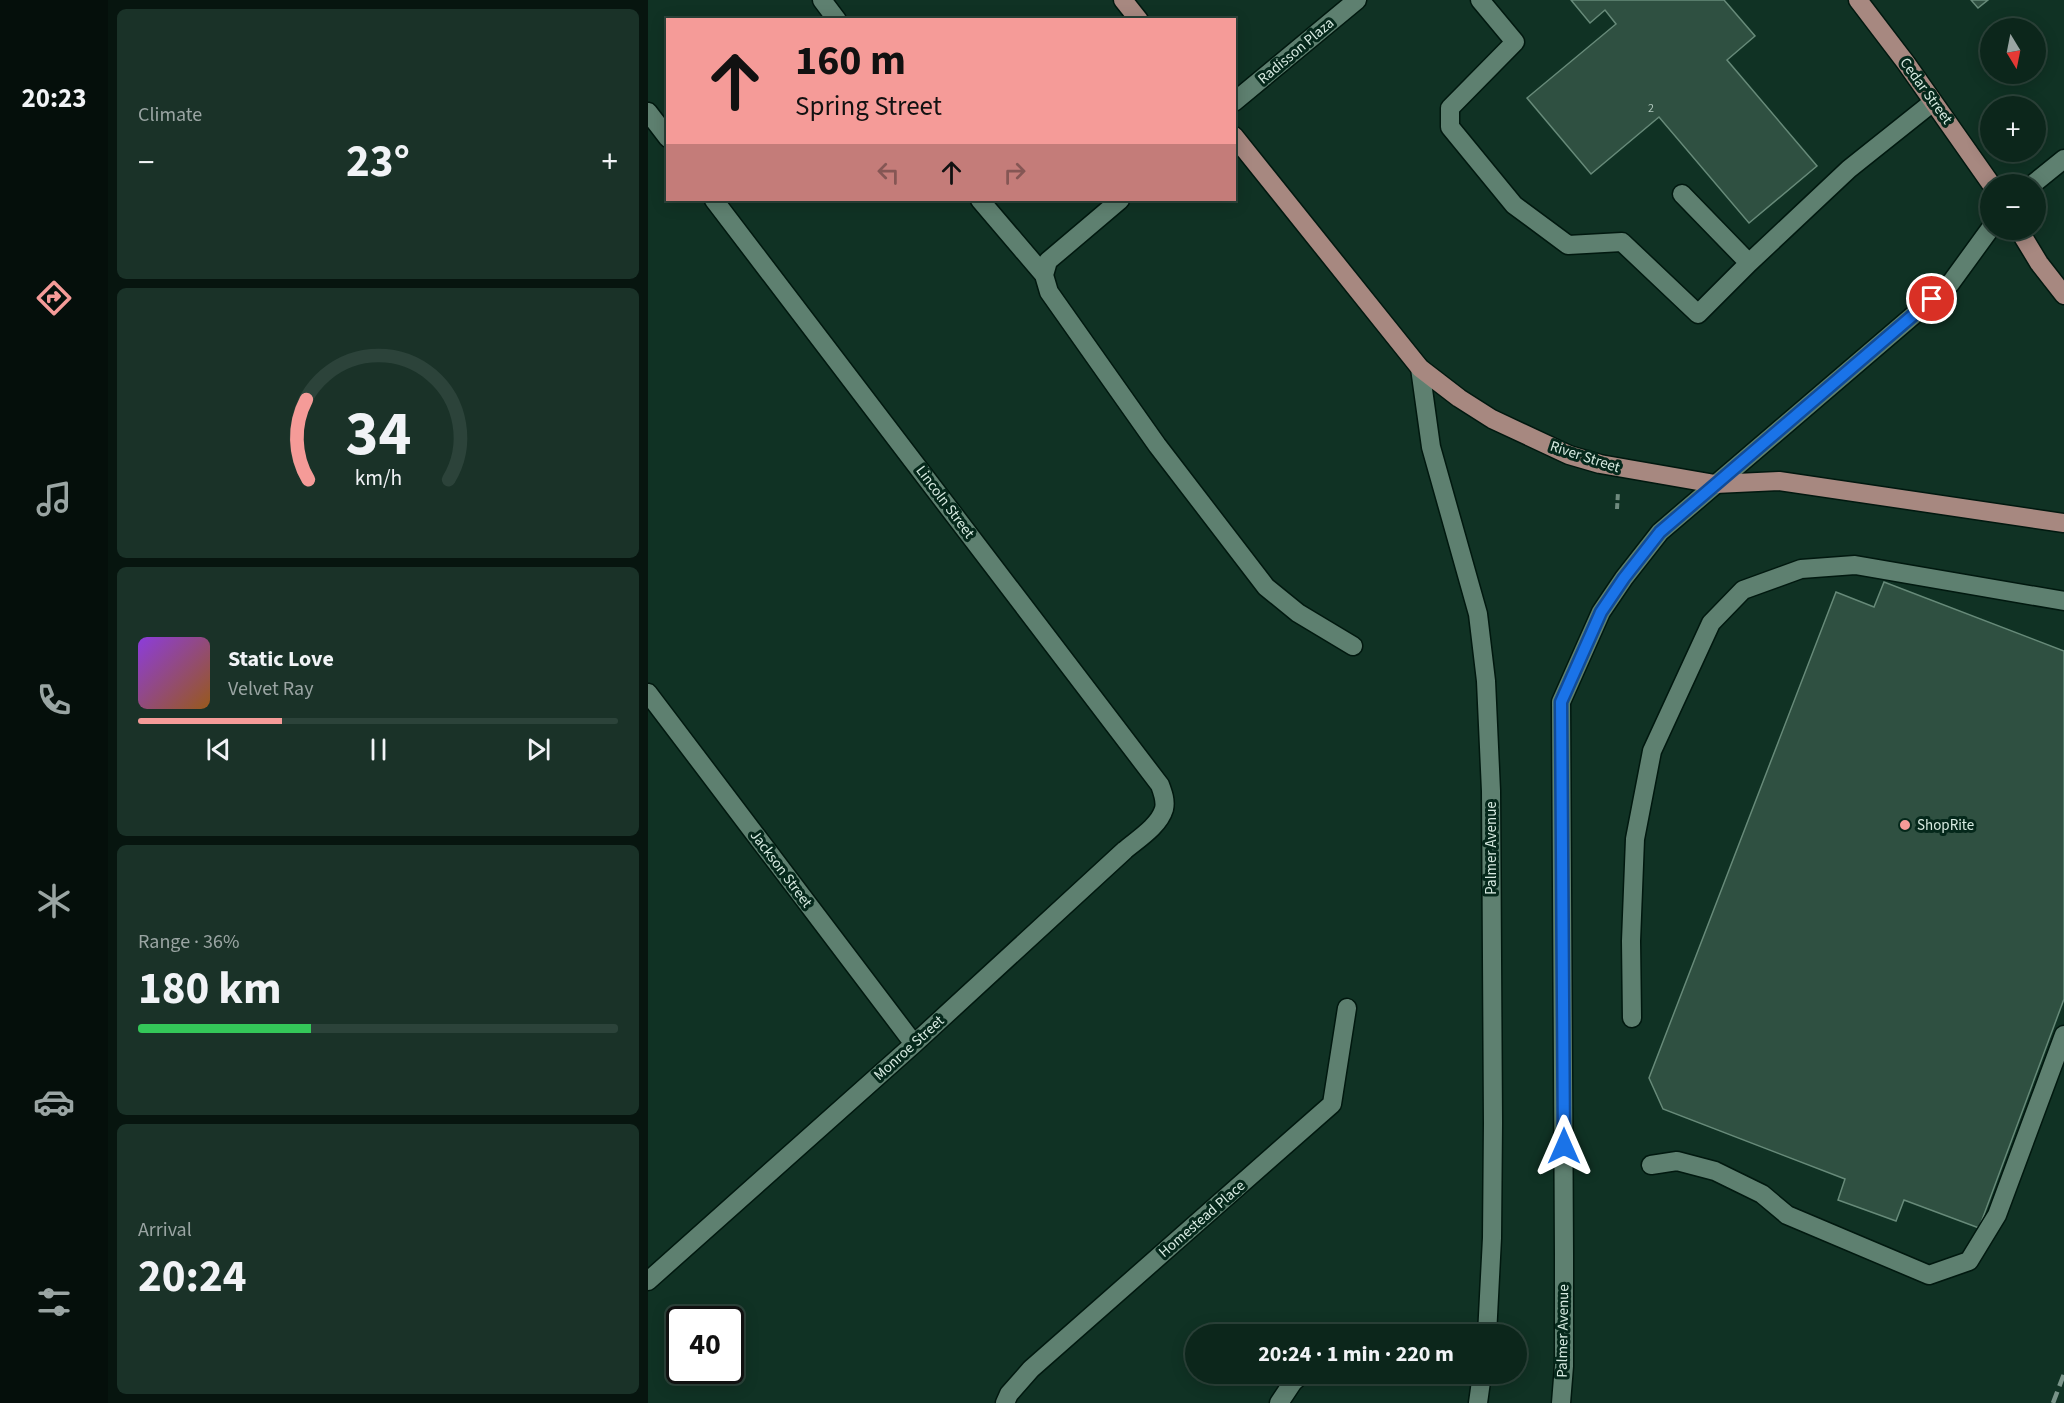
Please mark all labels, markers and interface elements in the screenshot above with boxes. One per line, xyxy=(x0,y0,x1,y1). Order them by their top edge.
street label: Radisson Plaza xyxy=(1253,13,1339,89)
north arrow xyxy=(1980,18,2046,84)
map controls xyxy=(1980,18,2046,240)
text: 160 m xyxy=(795,31,906,91)
icon: ahead xyxy=(696,42,774,120)
street label: Cedar Street xyxy=(1895,53,1957,129)
text: 20:23 xyxy=(21,79,87,118)
text: Spring Street xyxy=(795,87,942,126)
button: + xyxy=(1980,96,2046,162)
house number: 2 xyxy=(1648,100,1654,117)
text: Climate xyxy=(138,101,202,129)
text: 23° xyxy=(346,130,410,194)
text: − xyxy=(138,139,154,186)
text: + xyxy=(602,139,618,186)
icon: left xyxy=(872,156,905,189)
icon: ahead xyxy=(935,156,968,189)
icon: right xyxy=(998,156,1031,189)
button: − xyxy=(1980,174,2046,240)
pin xyxy=(1906,273,1957,324)
icon: directions xyxy=(33,277,75,319)
icon: arrive xyxy=(1915,282,1948,315)
text: 34 xyxy=(345,390,411,479)
street label: River Street xyxy=(1547,436,1623,478)
street label: Lincoln Street xyxy=(911,461,979,543)
text: km/h xyxy=(354,463,402,494)
icon: music xyxy=(33,478,75,520)
text: Static Love xyxy=(228,643,334,675)
text: Velvet Ray xyxy=(228,675,314,703)
icon: phone xyxy=(33,679,75,721)
icon: previous xyxy=(202,733,235,766)
icon: pause xyxy=(362,733,395,766)
icon: next xyxy=(522,733,555,766)
street label: Palmer Avenue xyxy=(1481,801,1502,895)
place label: ShopRite xyxy=(1917,815,1974,836)
marker: ShopRite xyxy=(1898,818,1912,832)
street label: Jackson Street xyxy=(745,826,817,912)
icon: climate xyxy=(33,880,75,922)
text: Range · 36% xyxy=(138,928,239,956)
text: 180 km xyxy=(138,957,282,1021)
street label: Monroe Street xyxy=(869,1011,949,1085)
icon: car xyxy=(33,1081,75,1123)
position arrow xyxy=(1532,1114,1596,1178)
street label: Homestead Place xyxy=(1154,1175,1250,1263)
text: Arrival xyxy=(138,1216,192,1244)
text: 20:24 xyxy=(138,1245,247,1309)
icon: filters xyxy=(33,1281,75,1323)
street label: Palmer Avenue xyxy=(1552,1284,1574,1378)
speed limit sign: 40 xyxy=(666,1306,744,1384)
text: 20:24 · 1 min · 220 m xyxy=(1258,1338,1454,1370)

